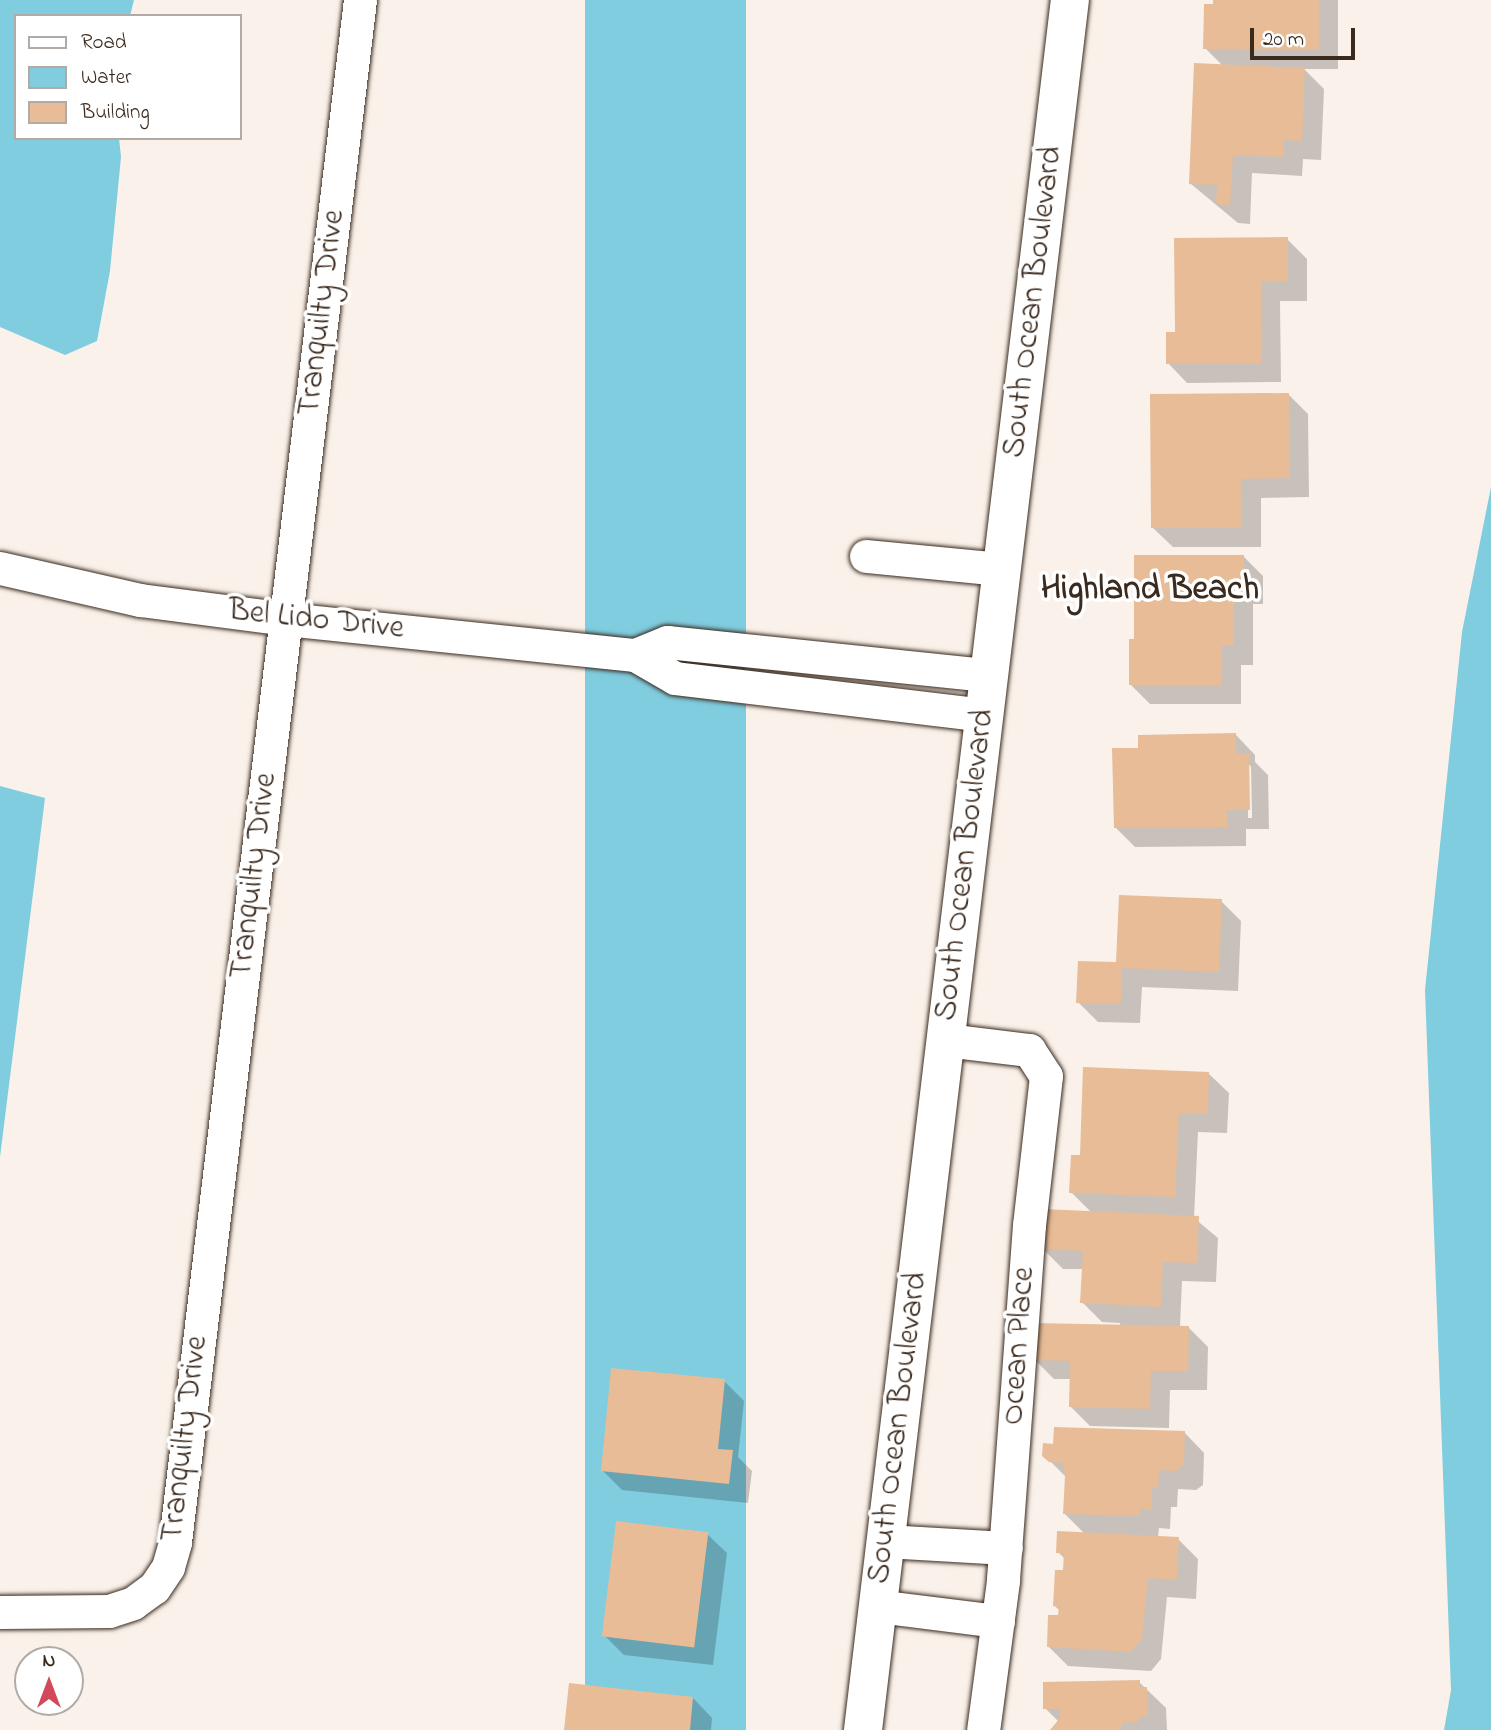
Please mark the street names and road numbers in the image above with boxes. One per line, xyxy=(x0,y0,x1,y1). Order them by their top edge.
street label: South Ocean Boulevard xyxy=(996,144,1072,460)
street label: Tranquilty Drive xyxy=(291,208,355,418)
street label: Bel Lido Drive xyxy=(226,593,406,649)
street label: South Ocean Boulevard xyxy=(928,707,1004,1023)
street label: Tranquilty Drive xyxy=(223,771,287,981)
street label: Ocean Place xyxy=(995,1266,1045,1426)
street label: South Ocean Boulevard xyxy=(861,1270,937,1586)
street label: Tranquilty Drive xyxy=(154,1334,218,1544)

